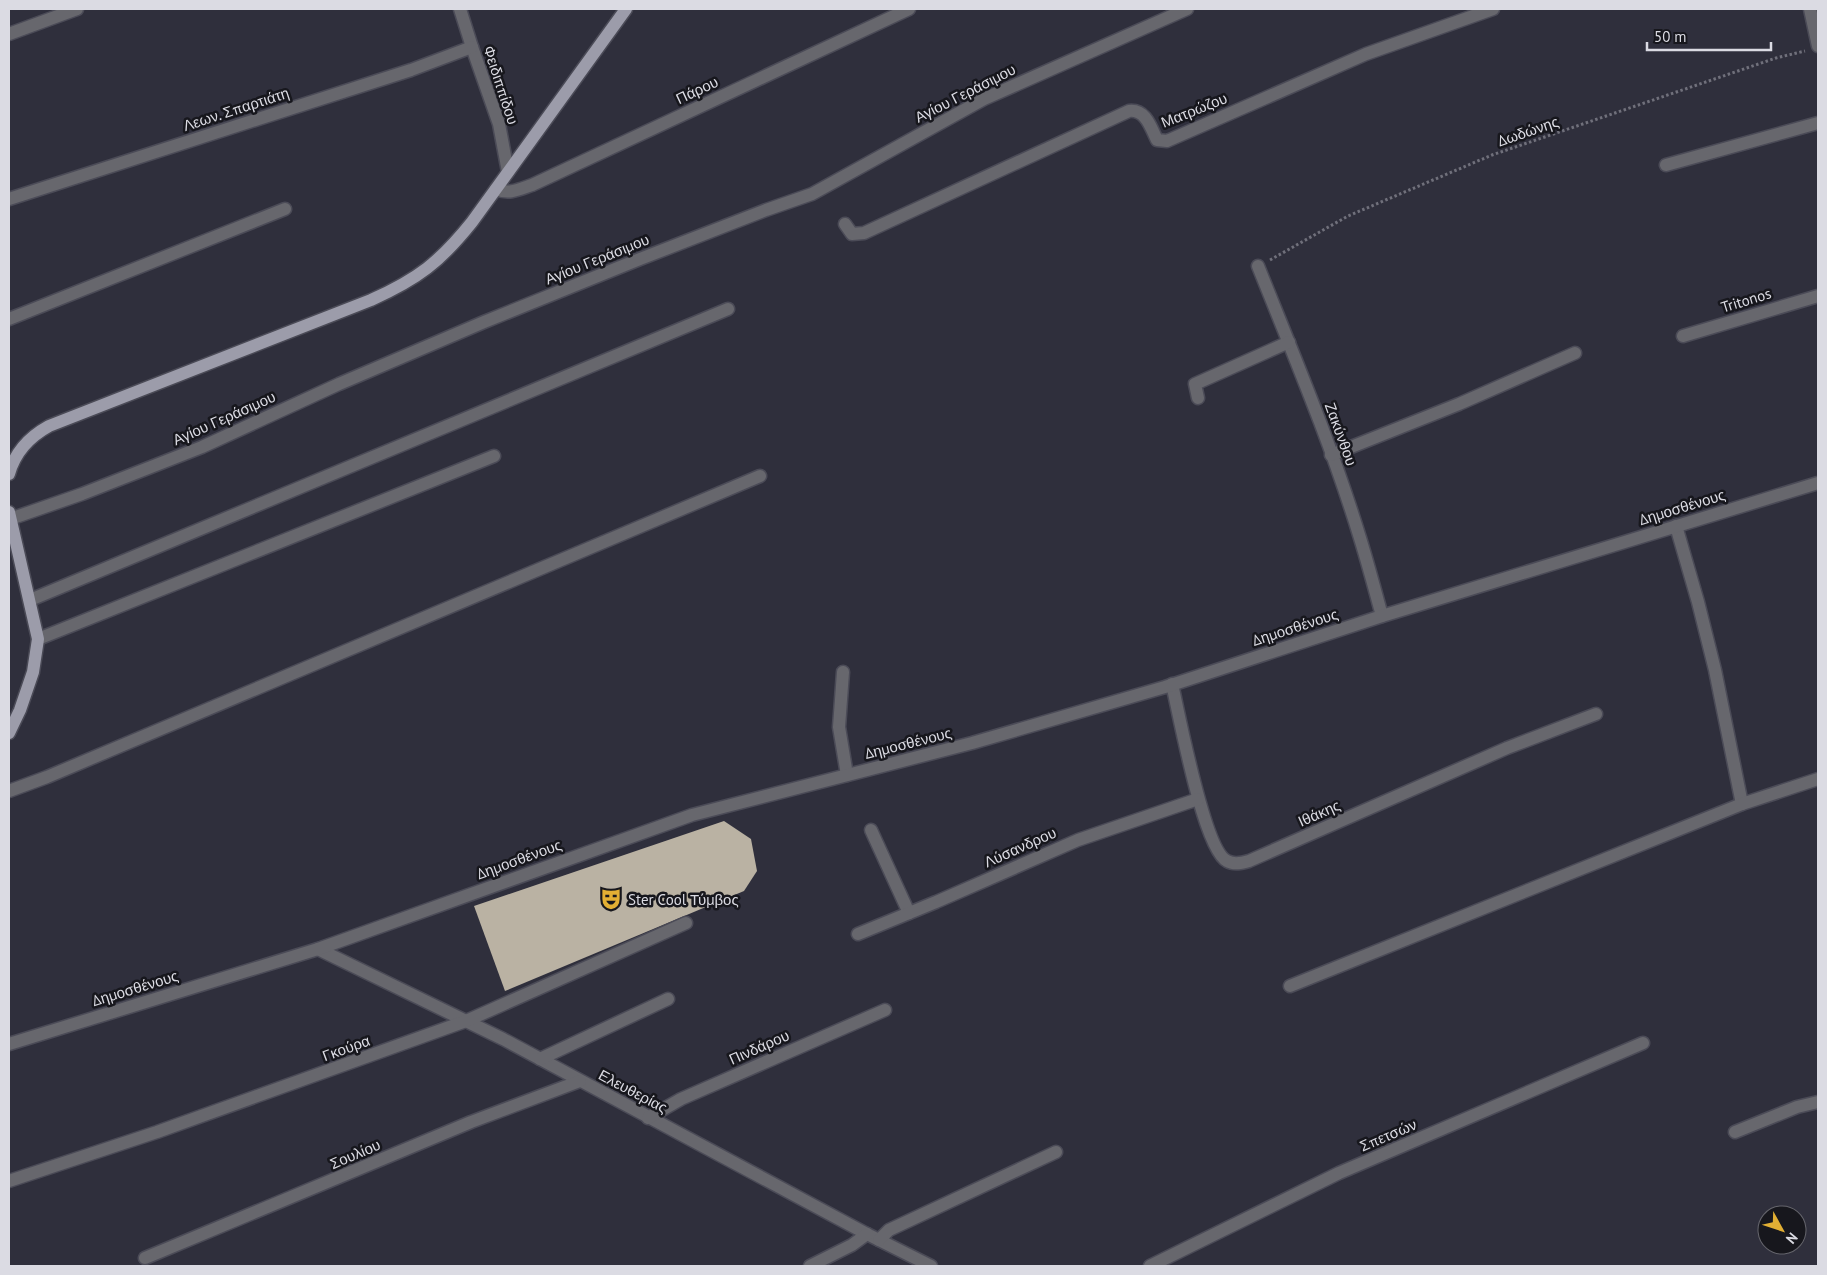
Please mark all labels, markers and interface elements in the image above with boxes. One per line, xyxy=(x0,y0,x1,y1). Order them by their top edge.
scale bar xyxy=(1647,20,1771,52)
text: 50 m xyxy=(1654,27,1687,46)
street label: Φειδιππίδου xyxy=(479,43,523,127)
street label: Αγίου Γεράσιμου xyxy=(911,59,1019,127)
street label: Πάρου xyxy=(673,72,721,108)
street label: Λεων. Σπαρτιάτη xyxy=(181,83,291,135)
street label: Ματρώζου xyxy=(1158,88,1230,132)
street label: Δωδώνης xyxy=(1495,112,1561,150)
street label: Αγίου Γεράσιμου xyxy=(542,229,652,289)
street label: Tritonos xyxy=(1719,283,1773,317)
street label: Αγίου Γεράσιμου xyxy=(170,387,278,449)
street label: Ζακύνθου xyxy=(1321,400,1361,468)
street label: Δημοσθένους xyxy=(1637,485,1727,529)
street label: Δημοσθένους xyxy=(1250,604,1340,650)
street label: Δημοσθένους xyxy=(863,723,953,763)
street label: Ιθάκης xyxy=(1295,795,1343,831)
street label: Λύσανδρου xyxy=(981,823,1059,871)
street label: Δημοσθένους xyxy=(474,835,564,883)
theatre icon: Ster Cool Τύμβος xyxy=(598,886,624,912)
place label: Ster Cool Τύμβος xyxy=(628,890,739,909)
street label: Δημοσθένους xyxy=(90,966,180,1010)
street label: Πινδάρου xyxy=(726,1025,792,1069)
street label: Γκούρα xyxy=(320,1031,373,1065)
street label: Ελευθερίας xyxy=(595,1065,671,1117)
street label: Σπετσών xyxy=(1357,1115,1419,1155)
street label: Σουλίου xyxy=(327,1135,383,1173)
north arrow xyxy=(1757,1205,1807,1255)
text: N xyxy=(1782,1229,1802,1248)

